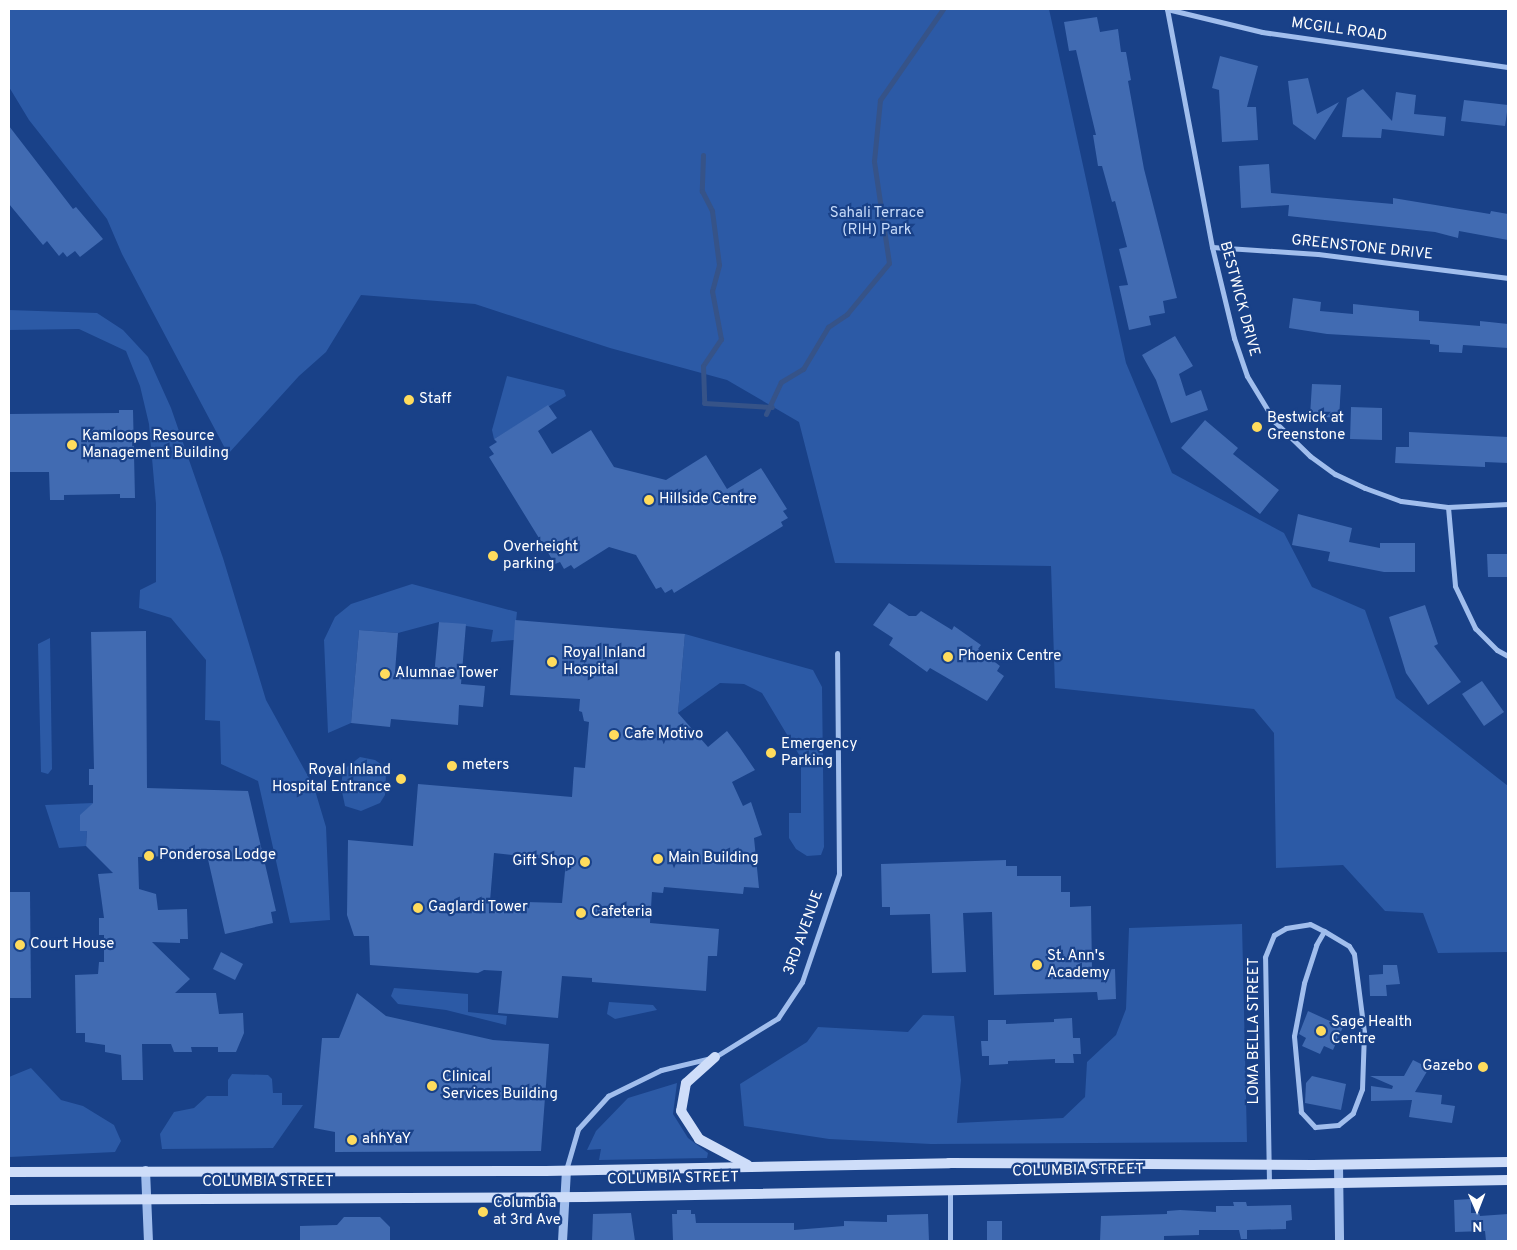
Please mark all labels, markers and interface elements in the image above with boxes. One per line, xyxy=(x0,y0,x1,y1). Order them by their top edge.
street label: MCGILL ROAD xyxy=(1290,14,1388,46)
park label: Sahali Terrace (RIH) Park xyxy=(829,204,925,239)
street label: GREENSTONE DRIVE xyxy=(1290,232,1434,264)
street label: BESTWICK DRIVE xyxy=(1215,239,1263,359)
place label: Staff xyxy=(419,391,451,409)
marker: Staff xyxy=(403,394,415,406)
place label: Bestwick at Greenstone xyxy=(1267,409,1345,444)
marker: Bestwick at Greenstone xyxy=(1251,421,1263,433)
place label: Kamloops Resource Management Building xyxy=(82,427,229,462)
marker: Kamloops Resource Management Building xyxy=(66,439,78,451)
place label: Hillside Centre xyxy=(659,491,757,509)
marker: Hillside Centre xyxy=(643,494,655,506)
place label: Overheight parking xyxy=(503,538,578,573)
marker: Overheight parking xyxy=(487,550,499,562)
place label: Royal Inland Hospital xyxy=(563,644,646,679)
place label: Phoenix Centre xyxy=(958,648,1061,666)
marker: Phoenix Centre xyxy=(942,651,954,663)
marker: Royal Inland Hospital xyxy=(545,655,559,669)
place label: Alumnae Tower xyxy=(395,665,499,683)
marker: Alumnae Tower xyxy=(379,668,391,680)
place label: Cafe Motivo xyxy=(624,726,703,744)
marker: Cafe Motivo xyxy=(608,729,620,741)
place label: Emergency Parking xyxy=(781,735,857,770)
marker: Emergency Parking xyxy=(765,747,777,759)
place label: meters xyxy=(462,757,509,775)
marker: meters xyxy=(446,760,458,772)
place label: Royal Inland Hospital Entrance xyxy=(272,761,391,796)
marker: Royal Inland Hospital Entrance xyxy=(395,773,407,785)
place label: Ponderosa Lodge xyxy=(159,847,276,865)
marker: Ponderosa Lodge xyxy=(143,850,155,862)
place label: Main Building xyxy=(668,850,759,868)
place label: Gift Shop xyxy=(512,853,575,871)
marker: Main Building xyxy=(652,853,664,865)
marker: Gift Shop xyxy=(579,856,591,868)
street label: 3RD AVENUE xyxy=(780,888,828,978)
place label: Gaglardi Tower xyxy=(428,899,528,917)
marker: Gaglardi Tower xyxy=(412,902,424,914)
place label: Cafeteria xyxy=(591,904,652,922)
marker: Cafeteria xyxy=(575,907,587,919)
place label: Court House xyxy=(30,936,114,954)
marker: Court House xyxy=(14,939,26,951)
place label: St. Ann's Academy xyxy=(1047,947,1110,982)
street label: LOMA BELLA STREET xyxy=(1246,957,1264,1105)
marker: St. Ann's Academy xyxy=(1031,959,1043,971)
place label: Sage Health Centre xyxy=(1331,1013,1412,1048)
marker: Sage Health Centre xyxy=(1315,1025,1327,1037)
place label: Gazebo xyxy=(1422,1058,1473,1076)
marker: Gazebo xyxy=(1477,1061,1489,1073)
place label: Clinical Services Building xyxy=(442,1068,558,1103)
marker: Clinical Services Building xyxy=(426,1080,438,1092)
place label: ahhYaY xyxy=(362,1131,411,1149)
marker: ahhYaY xyxy=(346,1134,358,1146)
street label: COLUMBIA STREET xyxy=(1012,1161,1144,1181)
street label: COLUMBIA STREET xyxy=(607,1169,739,1189)
street label: COLUMBIA STREET xyxy=(202,1174,334,1192)
north arrow xyxy=(1452,1185,1502,1235)
place label: Columbia at 3rd Ave xyxy=(493,1194,561,1229)
marker: Columbia at 3rd Ave xyxy=(477,1206,489,1218)
text: N xyxy=(1472,1217,1482,1234)

